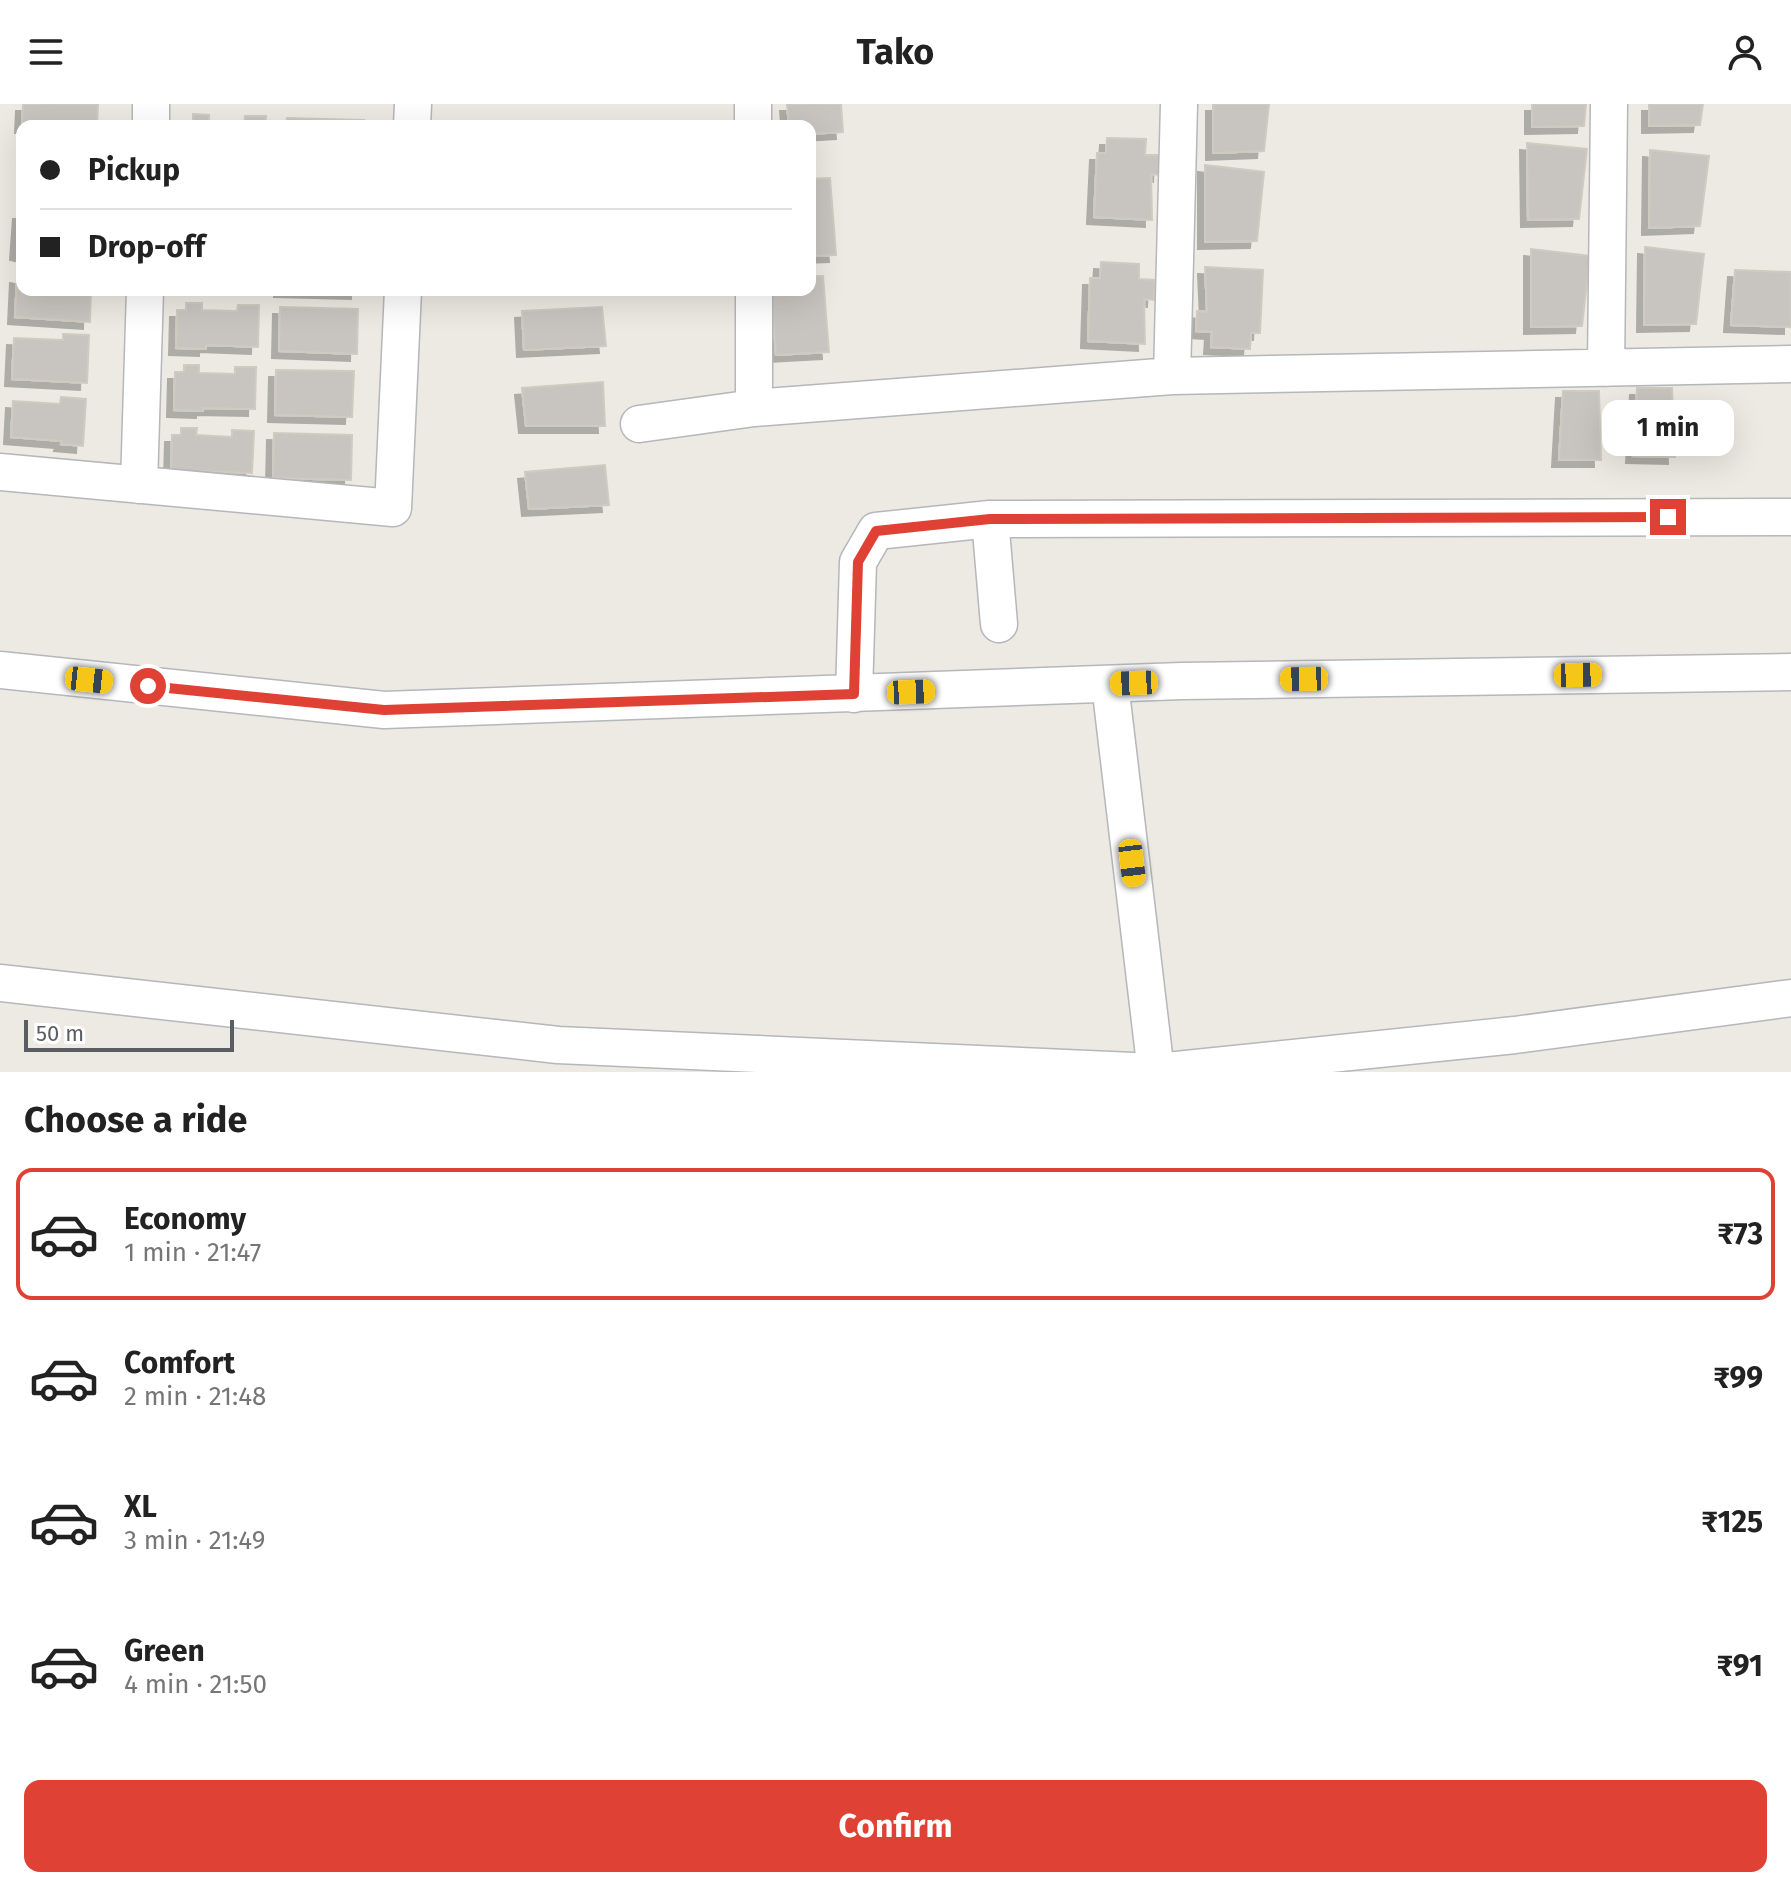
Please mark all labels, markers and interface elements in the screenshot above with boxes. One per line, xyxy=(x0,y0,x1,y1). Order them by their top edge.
icon: menu xyxy=(24,30,68,74)
text: Tako xyxy=(857,30,934,74)
icon: person xyxy=(1723,30,1767,74)
text: Pickup xyxy=(88,152,180,188)
text: Drop-off xyxy=(88,229,205,265)
callout: 1 min xyxy=(1602,401,1734,457)
text: 1 min xyxy=(1637,412,1699,443)
route end xyxy=(1650,499,1686,535)
car xyxy=(1554,663,1602,687)
car xyxy=(64,666,114,694)
car xyxy=(1280,667,1328,691)
route start xyxy=(130,668,166,704)
car xyxy=(1110,670,1158,696)
car xyxy=(887,679,935,705)
car xyxy=(1117,838,1147,888)
scale bar xyxy=(24,1016,234,1052)
text: 50 m xyxy=(36,1020,84,1047)
text: Choose a ride xyxy=(24,1098,247,1142)
icon: car xyxy=(28,1198,100,1270)
text: Economy xyxy=(124,1201,246,1237)
text: ₹73 xyxy=(1717,1216,1763,1252)
text: 1 min · 21:47 xyxy=(124,1237,261,1268)
icon: car xyxy=(28,1342,100,1414)
text: Comfort xyxy=(124,1345,235,1381)
text: ₹99 xyxy=(1713,1360,1763,1396)
text: 2 min · 21:48 xyxy=(124,1381,266,1412)
icon: car xyxy=(28,1486,100,1558)
text: XL xyxy=(124,1489,157,1525)
text: ₹125 xyxy=(1701,1504,1763,1540)
text: 3 min · 21:49 xyxy=(124,1525,265,1556)
icon: car xyxy=(28,1630,100,1702)
text: Green xyxy=(124,1633,205,1669)
text: ₹91 xyxy=(1717,1648,1763,1684)
text: 4 min · 21:50 xyxy=(124,1669,267,1700)
button: Confirm xyxy=(24,1780,1767,1872)

